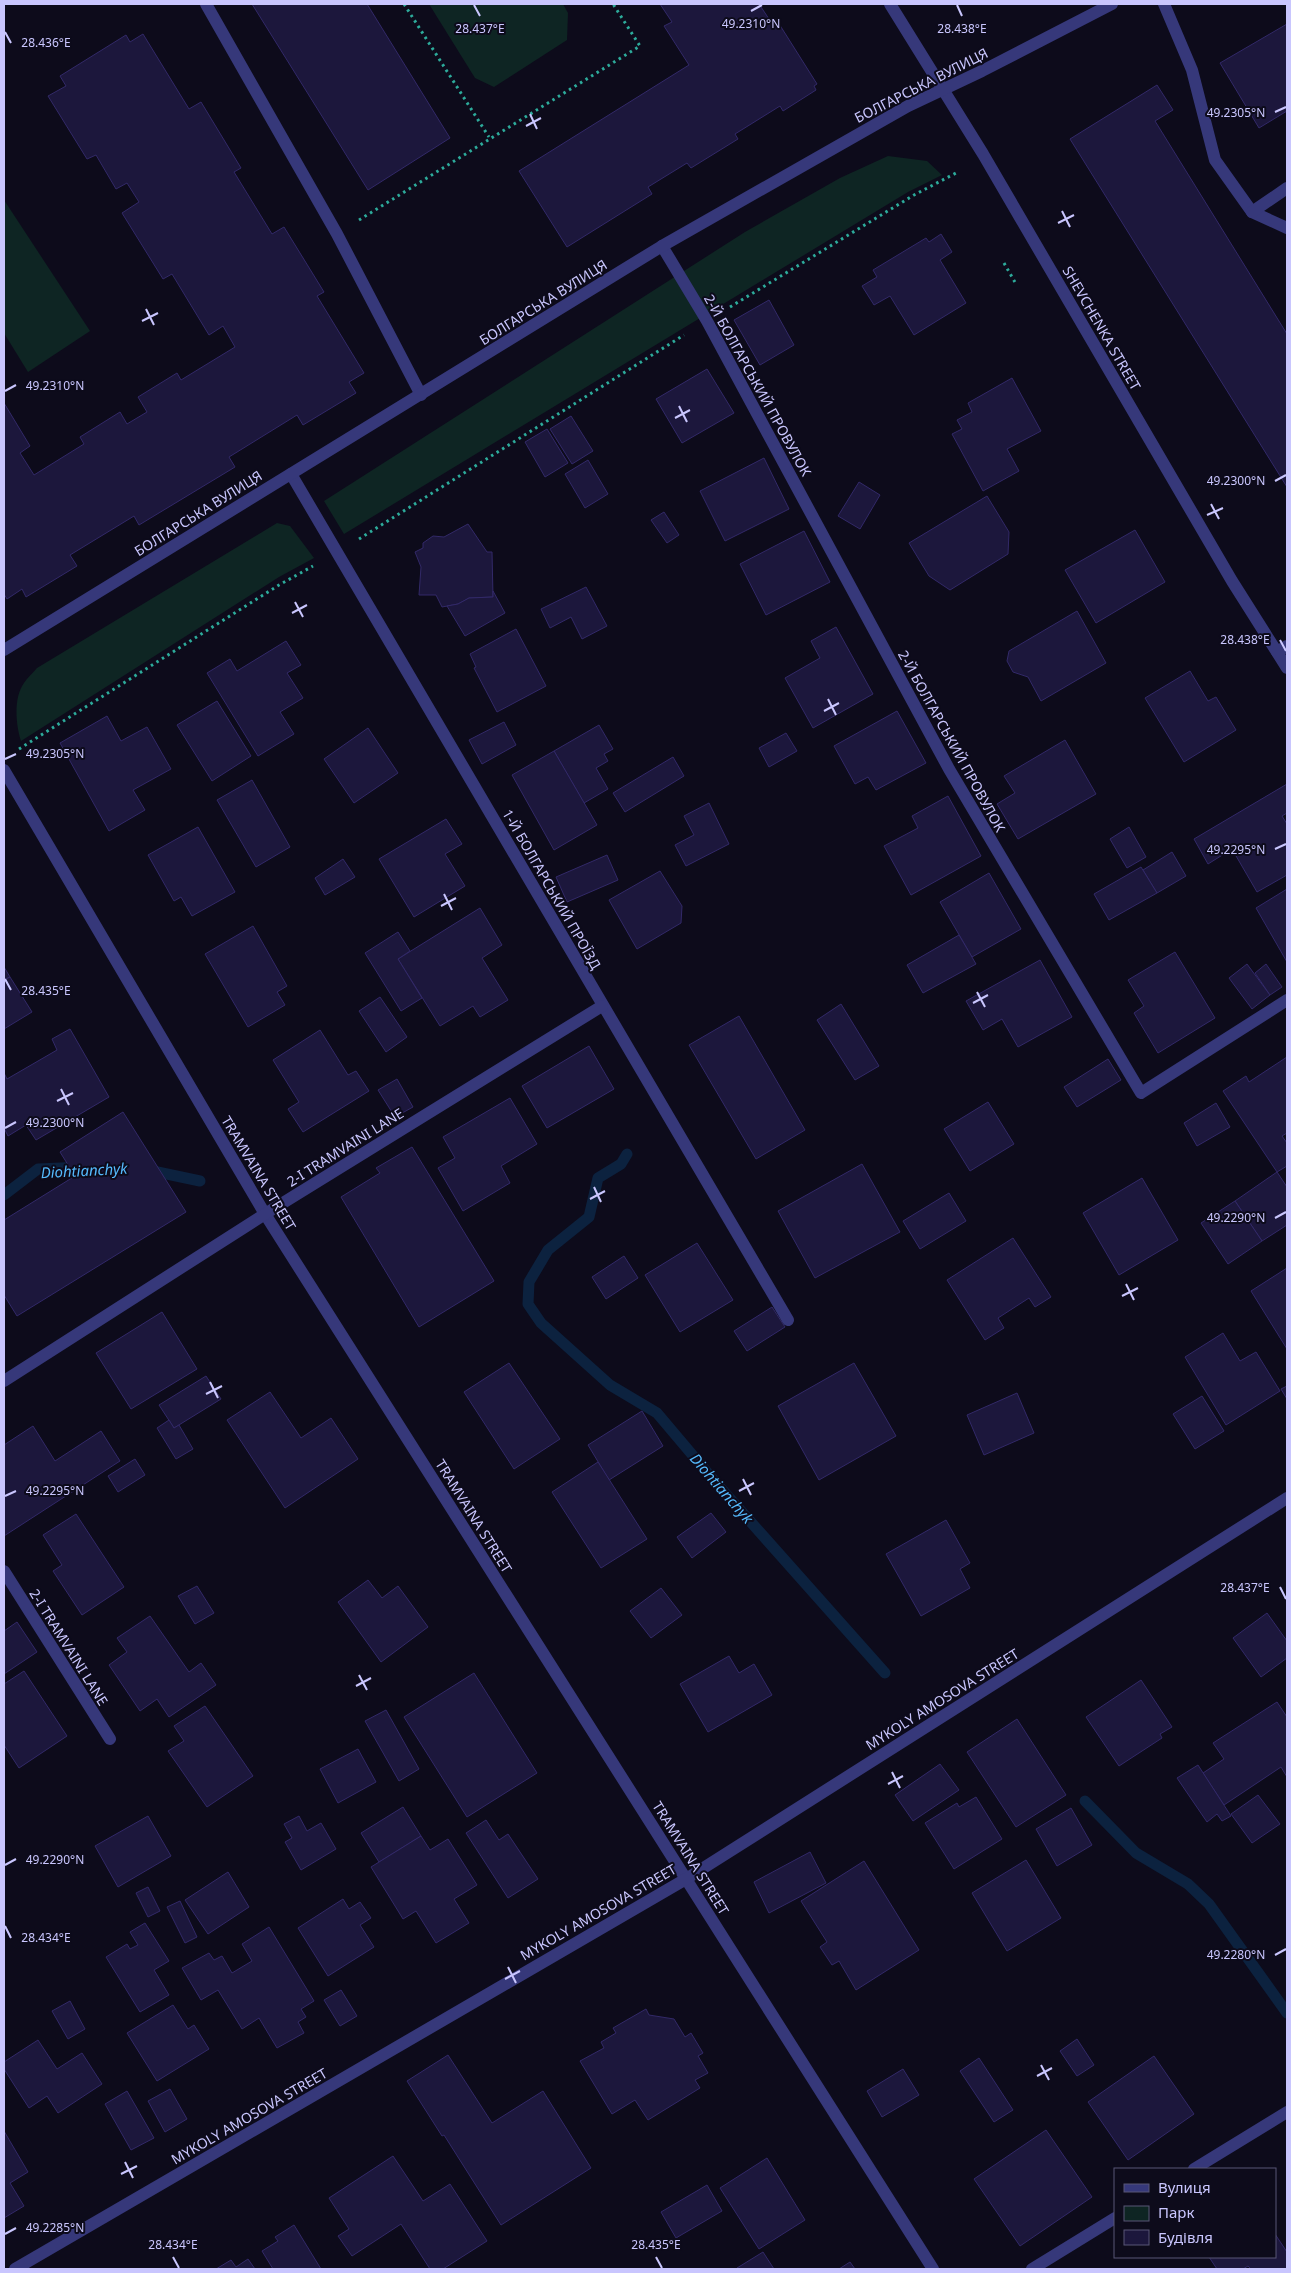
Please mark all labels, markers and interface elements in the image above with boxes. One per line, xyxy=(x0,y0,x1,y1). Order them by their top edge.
text: 49.2310°N xyxy=(722,15,780,32)
text: 28.437°E xyxy=(455,20,505,37)
text: 28.438°E xyxy=(937,20,987,37)
text: 28.436°E xyxy=(21,34,71,51)
street label: БОЛГАРСЬКА ВУЛИЦЯ xyxy=(851,43,991,127)
text: 49.2305°N xyxy=(1207,104,1265,121)
street label: БОЛГАРСЬКА ВУЛИЦЯ xyxy=(475,255,611,349)
street label: SHEVCHENKA STREET xyxy=(1059,262,1145,394)
street label: 2-Й БОЛГАРСЬКИЙ ПРОВУЛОК xyxy=(700,291,816,480)
text: 49.2310°N xyxy=(26,377,84,394)
street label: БОЛГАРСЬКА ВУЛИЦЯ xyxy=(130,466,266,560)
text: 49.2300°N xyxy=(1207,472,1265,489)
text: 28.438°E xyxy=(1220,631,1270,648)
street label: 2-Й БОЛГАРСЬКИЙ ПРОВУЛОК xyxy=(894,647,1010,836)
text: 49.2305°N xyxy=(26,745,84,762)
street label: 1-Й БОЛГАРСЬКИЙ ПРОЇЗД xyxy=(498,806,606,973)
text: 49.2295°N xyxy=(1207,841,1265,858)
text: 28.435°E xyxy=(21,982,71,999)
street label: 2-I TRAMVAINI LANE xyxy=(283,1103,407,1191)
street label: TRAMVAINA STREET xyxy=(217,1112,301,1234)
text: 49.2300°N xyxy=(26,1114,84,1131)
water label: Diohtianchyk xyxy=(40,1158,129,1182)
text: 49.2290°N xyxy=(1207,1209,1265,1226)
water label: Diohtianchyk xyxy=(686,1449,758,1528)
street label: TRAMVAINA STREET xyxy=(431,1456,517,1577)
text: 49.2295°N xyxy=(26,1482,84,1499)
text: 28.437°E xyxy=(1220,1579,1270,1596)
street label: 2-I TRAMVAINI LANE xyxy=(25,1585,113,1709)
street label: MYKOLY AMOSOVA STREET xyxy=(862,1644,1022,1754)
street label: TRAMVAINA STREET xyxy=(648,1798,734,1919)
text: 49.2290°N xyxy=(26,1851,84,1868)
street label: MYKOLY AMOSOVA STREET xyxy=(516,1859,680,1965)
text: 28.434°E xyxy=(21,1929,71,1946)
text: 49.2280°N xyxy=(1207,1946,1265,1963)
street label: MYKOLY AMOSOVA STREET xyxy=(167,2063,331,2169)
legend xyxy=(1114,2168,1276,2258)
text: Вулиця xyxy=(1158,2177,1211,2197)
text: Парк xyxy=(1158,2202,1194,2222)
text: 49.2285°N xyxy=(26,2219,84,2236)
text: Будівля xyxy=(1158,2227,1213,2247)
text: 28.434°E xyxy=(148,2236,198,2253)
text: 28.435°E xyxy=(631,2236,681,2253)

